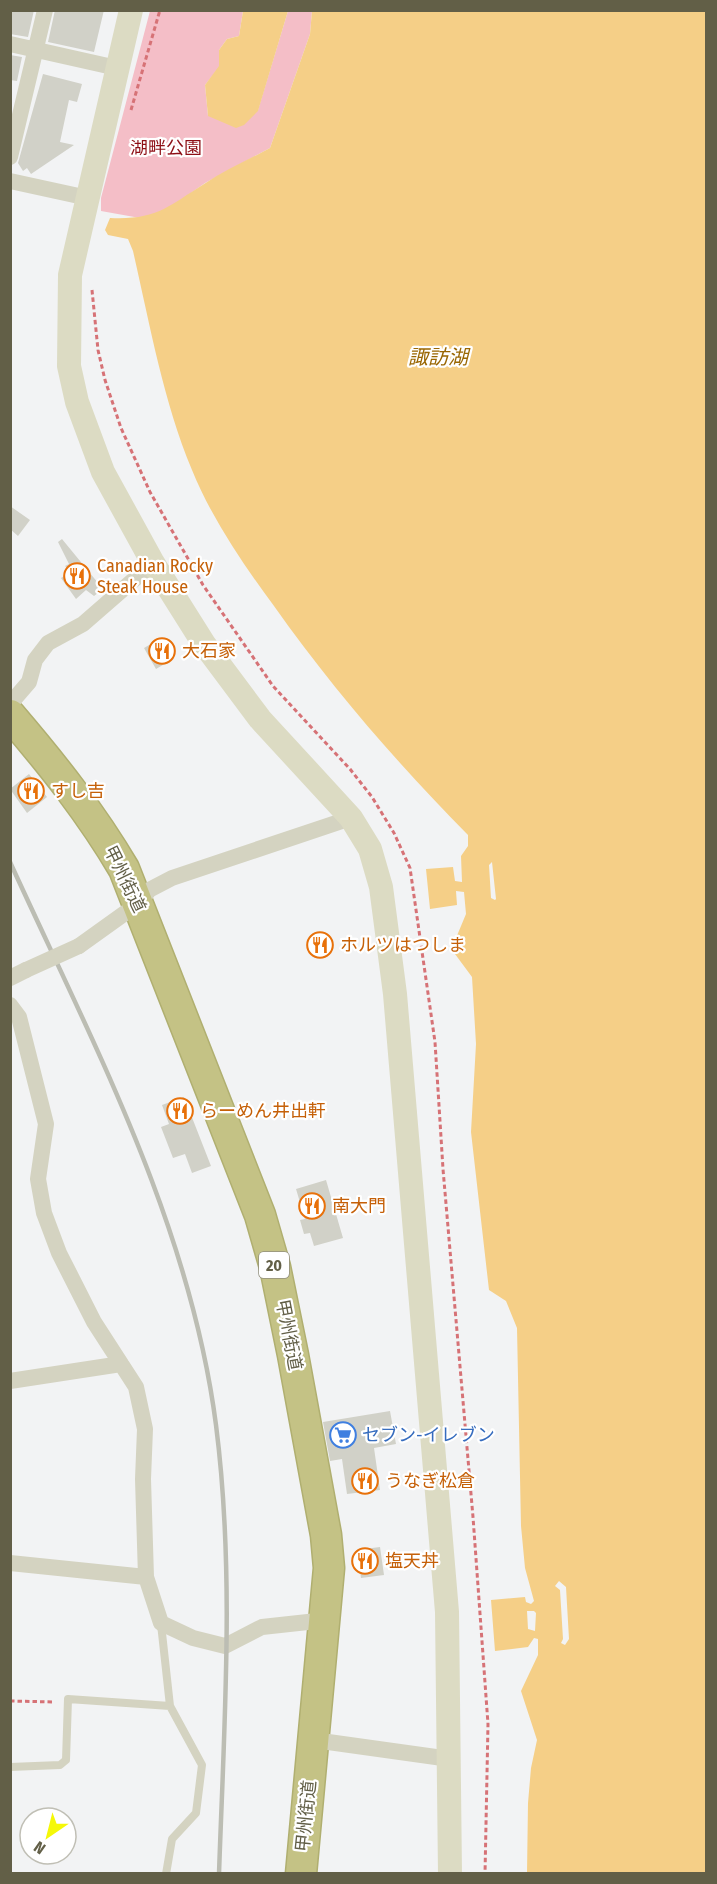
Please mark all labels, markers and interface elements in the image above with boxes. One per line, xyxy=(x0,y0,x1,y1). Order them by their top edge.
park label: 湖畔公園 xyxy=(130,137,202,159)
water label: 諏訪湖 xyxy=(408,345,471,369)
place label: Canadian Rocky Steak House xyxy=(97,555,213,598)
restaurant icon: Canadian Rocky Steak House xyxy=(62,561,92,591)
restaurant icon: 大石家 xyxy=(147,636,177,666)
place label: 大石家 xyxy=(182,640,236,662)
restaurant icon: すし吉 xyxy=(16,776,46,806)
place label: すし吉 xyxy=(51,780,105,802)
street label: 甲州街道 xyxy=(99,842,151,916)
restaurant icon: ホルツはつしま xyxy=(305,930,335,960)
place label: ホルツはつしま xyxy=(340,934,466,956)
restaurant icon: らーめん井出軒 xyxy=(165,1096,195,1126)
place label: らーめん井出軒 xyxy=(200,1100,326,1122)
restaurant icon: 南大門 xyxy=(297,1191,327,1221)
place label: 南大門 xyxy=(332,1195,386,1217)
road number: 20 xyxy=(259,1252,289,1278)
street label: 甲州街道 xyxy=(271,1298,307,1372)
supermarket icon: セブン-イレブン xyxy=(328,1420,358,1450)
place label: セブン-イレブン xyxy=(362,1424,495,1446)
restaurant icon: うなぎ松倉 xyxy=(350,1466,380,1496)
place label: うなぎ松倉 xyxy=(385,1470,475,1492)
restaurant icon: 塩天丼 xyxy=(350,1546,380,1576)
place label: 塩天丼 xyxy=(385,1550,439,1572)
street label: 甲州街道 xyxy=(291,1779,321,1853)
north arrow xyxy=(18,1806,78,1866)
text: N xyxy=(30,1837,49,1858)

